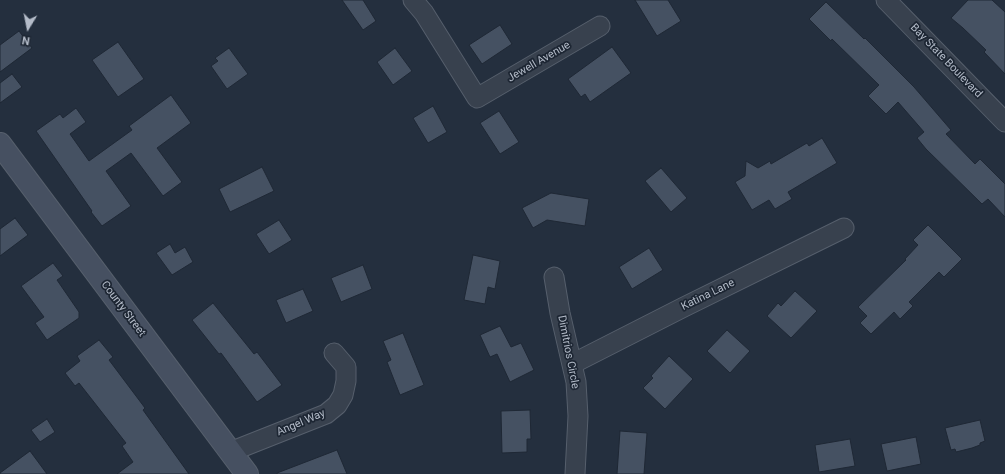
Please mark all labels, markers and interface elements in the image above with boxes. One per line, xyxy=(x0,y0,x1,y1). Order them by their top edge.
north arrow xyxy=(8,8,48,48)
street label: Bay State Boulevard xyxy=(907,21,985,101)
text: N xyxy=(21,33,31,47)
street label: Jewell Avenue xyxy=(505,39,573,85)
street label: Katina Lane xyxy=(679,276,737,314)
street label: County Street xyxy=(98,279,148,339)
street label: Dimitrios Circle xyxy=(554,314,582,390)
street label: Angel Way xyxy=(275,407,327,439)

